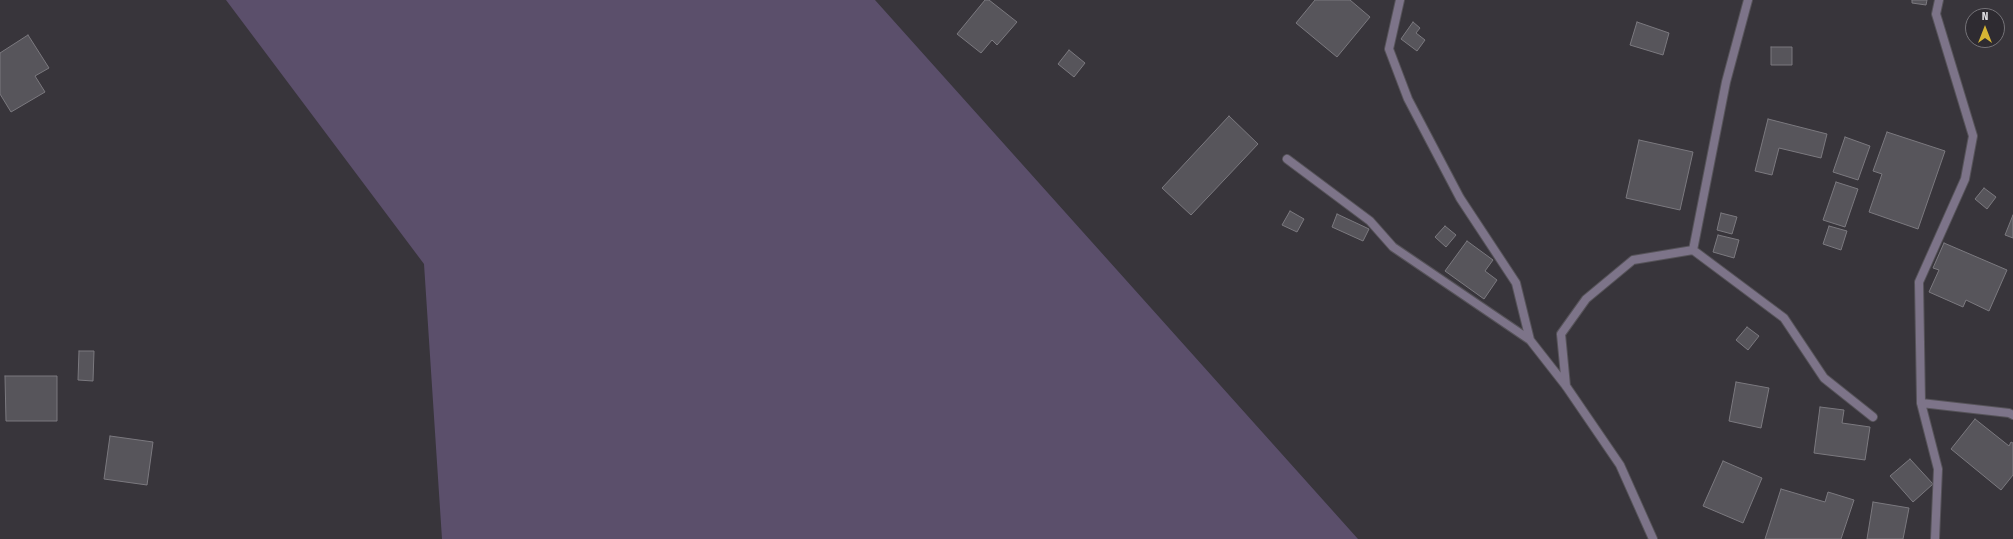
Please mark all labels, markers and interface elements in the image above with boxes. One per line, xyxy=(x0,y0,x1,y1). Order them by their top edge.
north arrow xyxy=(1965,8,2005,48)
text: N xyxy=(1982,10,1988,23)

